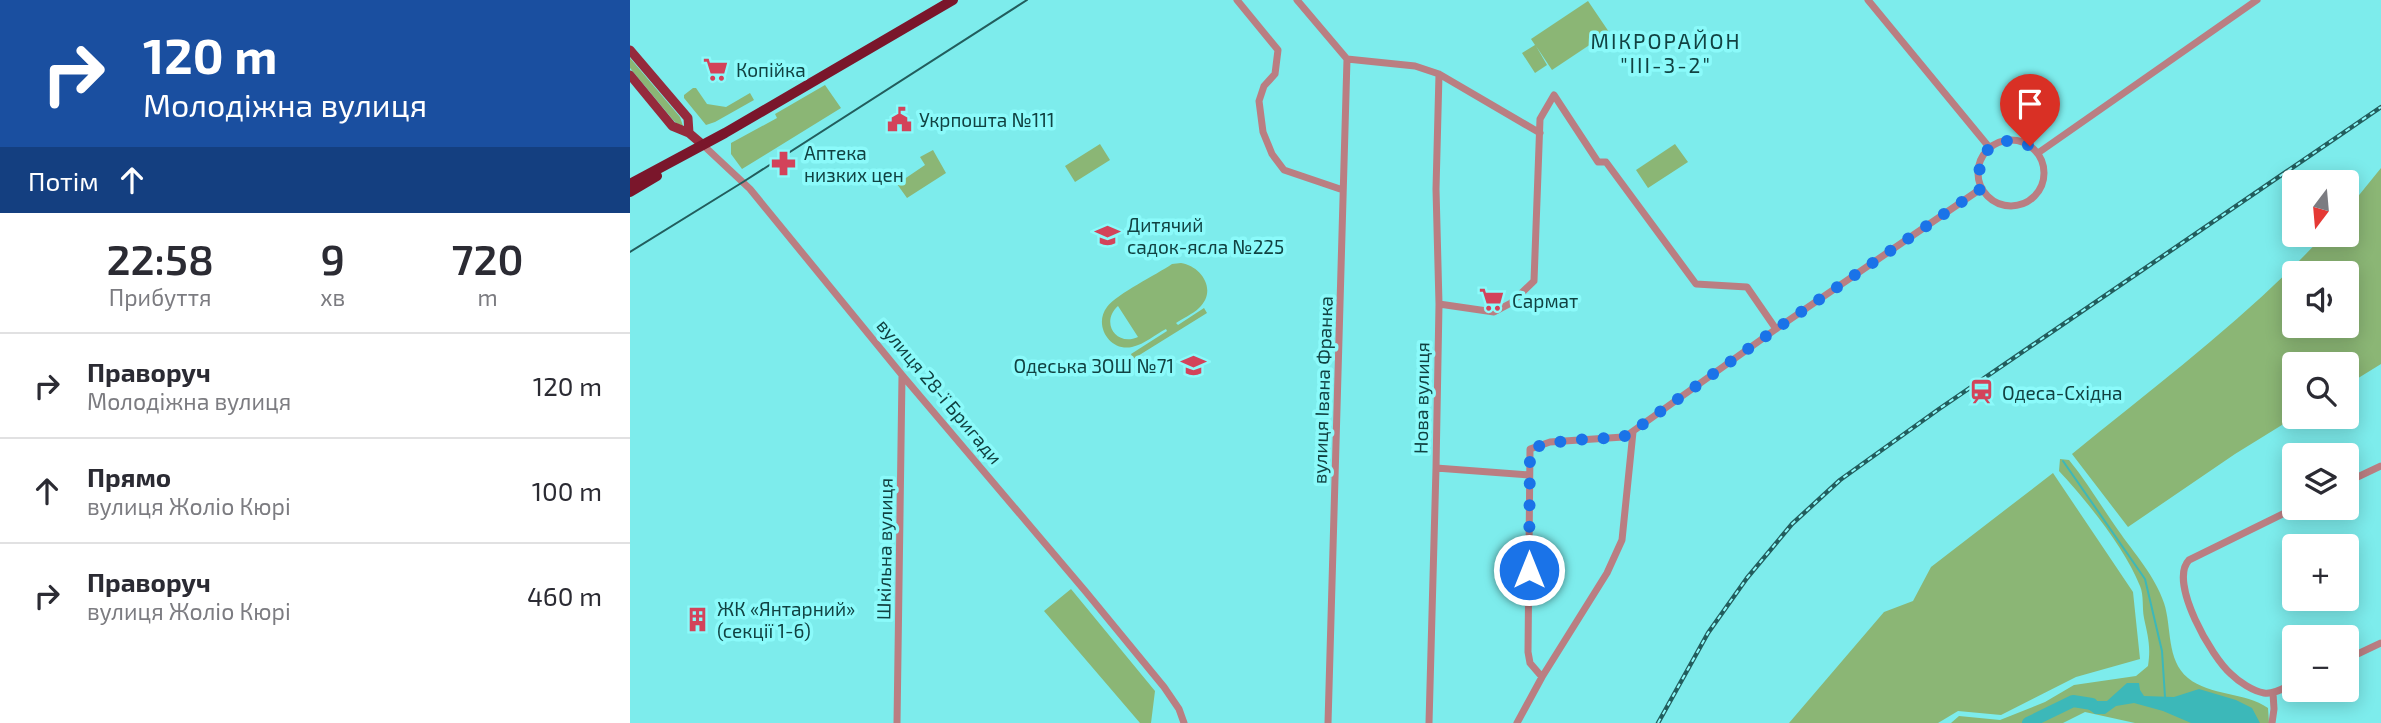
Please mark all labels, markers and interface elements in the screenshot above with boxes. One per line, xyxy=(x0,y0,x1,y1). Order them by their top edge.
text: 120 m xyxy=(143,25,277,84)
icon: right xyxy=(28,28,119,119)
district label: МІКРОРАЙОН "ІІІ-3-2" xyxy=(1591,28,1741,77)
supermarket icon: Копійка xyxy=(702,55,730,83)
place label: Копійка xyxy=(736,58,806,81)
pin xyxy=(2000,74,2060,146)
text: Молодіжна вулиця xyxy=(143,85,427,123)
icon: arrive xyxy=(2011,85,2049,123)
public building icon: Укрпошта №111 xyxy=(885,105,913,133)
place label: Укрпошта №111 xyxy=(919,108,1055,131)
place label: Аптека низких цен xyxy=(804,141,904,186)
pharmacy icon: Аптека низких цен xyxy=(770,149,798,177)
icon: ahead xyxy=(113,161,151,199)
text: Потім xyxy=(28,165,99,196)
north arrow xyxy=(2282,170,2359,247)
map controls xyxy=(2282,170,2359,702)
place label: Дитячий садок-ясла №225 xyxy=(1127,213,1284,258)
school or university icon: Дитячий садок-ясла №225 xyxy=(1093,221,1121,249)
text: 22:58 xyxy=(106,233,214,283)
text: 9 xyxy=(320,233,345,283)
text: 720 xyxy=(452,233,524,283)
button: sound xyxy=(2282,261,2359,338)
text: Прибуття xyxy=(109,283,211,311)
text: хв xyxy=(320,283,345,311)
text: m xyxy=(477,283,498,311)
supermarket icon: Сармат xyxy=(1478,286,1506,314)
place label: Сармат xyxy=(1512,289,1578,312)
street label: вулиця Івана Франка xyxy=(1307,296,1338,484)
street label: вулиця 28-ї Бригади xyxy=(872,314,1007,469)
street label: Нова вулиця xyxy=(1409,342,1434,454)
school or university icon: Одеська ЗОШ №71 xyxy=(1180,351,1208,379)
button: search xyxy=(2282,352,2359,429)
place label: Одеська ЗОШ №71 xyxy=(1013,354,1174,377)
text: Праворуч xyxy=(87,356,211,387)
icon: right xyxy=(28,367,66,405)
text: 120 m xyxy=(533,370,602,401)
station icon: Одеса-Східна xyxy=(1968,378,1996,406)
place label: Одеса-Східна xyxy=(2002,381,2123,404)
text: Молодіжна вулиця xyxy=(87,387,291,415)
button: layers xyxy=(2282,443,2359,520)
text: Прямо xyxy=(87,461,171,492)
icon: ahead xyxy=(28,472,66,510)
text: 100 m xyxy=(532,475,602,506)
street label: Шкільна вулиця xyxy=(871,478,898,620)
text: вулиця Жоліо Кюрі xyxy=(87,492,291,520)
position arrow xyxy=(1492,533,1566,607)
button: + xyxy=(2282,534,2359,611)
text: Праворуч xyxy=(87,566,211,597)
icon: right xyxy=(28,577,66,615)
text: 460 m xyxy=(527,580,602,611)
text: вулиця Жоліо Кюрі xyxy=(87,597,291,625)
place label: ЖК «Янтарний» (секції 1-6) xyxy=(717,597,855,642)
building icon: ЖК «Янтарний» (секції 1-6) xyxy=(683,605,711,633)
button: − xyxy=(2282,625,2359,702)

